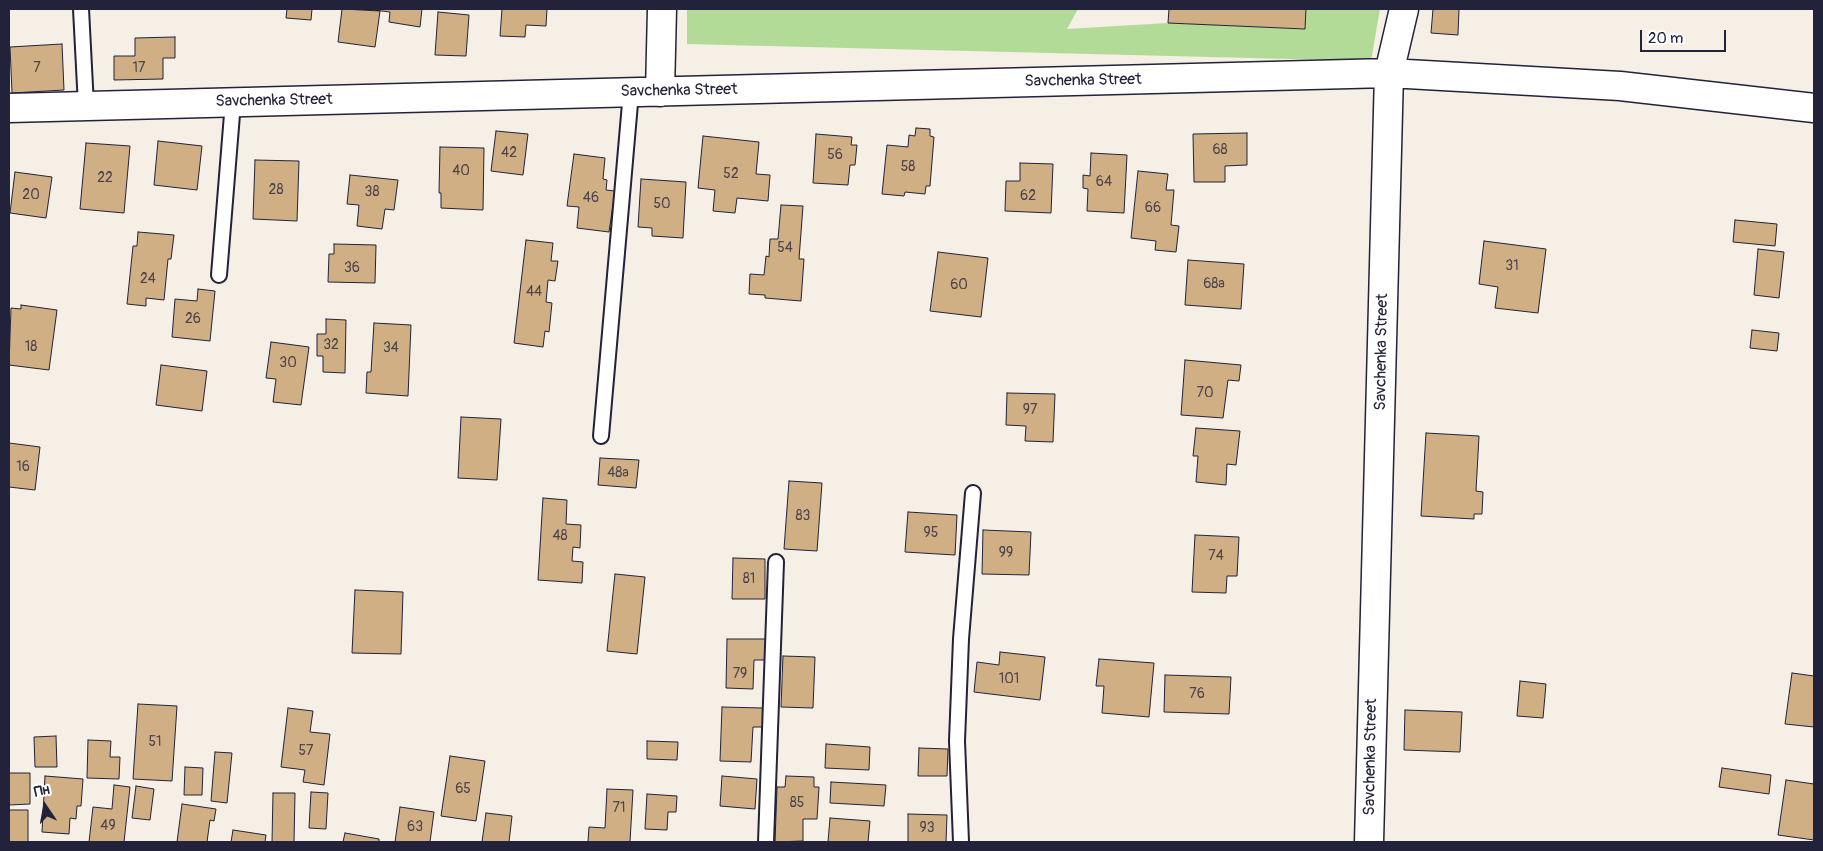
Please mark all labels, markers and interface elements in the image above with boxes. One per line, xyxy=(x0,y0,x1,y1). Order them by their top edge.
scale bar xyxy=(1643,20,1729,52)
text: 20 m xyxy=(1648,29,1683,48)
house number: 7 xyxy=(33,60,41,76)
house number: 17 xyxy=(133,60,145,76)
street label: Savchenka Street xyxy=(1024,70,1142,92)
street label: Savchenka Street xyxy=(620,80,738,102)
street label: Savchenka Street xyxy=(215,90,333,112)
house number: 68 xyxy=(1212,142,1228,158)
house number: 42 xyxy=(501,145,517,161)
house number: 56 xyxy=(827,147,843,163)
house number: 58 xyxy=(901,159,915,175)
house number: 40 xyxy=(452,163,470,179)
house number: 52 xyxy=(723,166,739,182)
house number: 22 xyxy=(97,170,113,186)
house number: 64 xyxy=(1096,174,1112,190)
house number: 28 xyxy=(269,182,283,198)
house number: 38 xyxy=(365,184,379,200)
house number: 20 xyxy=(22,187,40,203)
house number: 62 xyxy=(1020,188,1036,204)
house number: 46 xyxy=(583,190,599,206)
house number: 50 xyxy=(653,196,671,212)
house number: 66 xyxy=(1145,200,1161,216)
house number: 54 xyxy=(777,240,793,256)
house number: 31 xyxy=(1505,258,1519,274)
house number: 36 xyxy=(344,260,360,276)
house number: 24 xyxy=(140,271,156,287)
house number: 68а xyxy=(1203,276,1225,292)
house number: 60 xyxy=(950,277,968,293)
house number: 44 xyxy=(526,284,542,300)
street label: Savchenka Street xyxy=(1371,293,1393,411)
house number: 26 xyxy=(185,311,201,327)
house number: 32 xyxy=(323,337,339,353)
house number: 18 xyxy=(25,339,37,355)
house number: 34 xyxy=(383,340,399,356)
house number: 30 xyxy=(279,355,297,371)
house number: 70 xyxy=(1197,385,1213,401)
house number: 97 xyxy=(1023,402,1037,418)
house number: 16 xyxy=(16,459,30,475)
house number: 48а xyxy=(607,465,629,481)
house number: 83 xyxy=(796,508,810,524)
house number: 95 xyxy=(924,525,938,541)
house number: 48 xyxy=(552,528,568,544)
house number: 99 xyxy=(999,545,1013,561)
house number: 74 xyxy=(1208,548,1224,564)
house number: 81 xyxy=(743,571,755,587)
house number: 79 xyxy=(733,666,747,682)
house number: 101 xyxy=(999,671,1019,687)
house number: 76 xyxy=(1189,686,1205,702)
street label: Savchenka Street xyxy=(1360,698,1382,816)
house number: 51 xyxy=(148,734,162,750)
house number: 57 xyxy=(299,743,313,759)
north arrow xyxy=(20,781,70,831)
text: Пн xyxy=(32,781,51,801)
house number: 65 xyxy=(455,781,471,797)
house number: 85 xyxy=(790,795,804,811)
house number: 71 xyxy=(613,800,625,816)
house number: 49 xyxy=(100,818,116,834)
house number: 63 xyxy=(407,819,423,835)
house number: 93 xyxy=(919,820,935,836)

